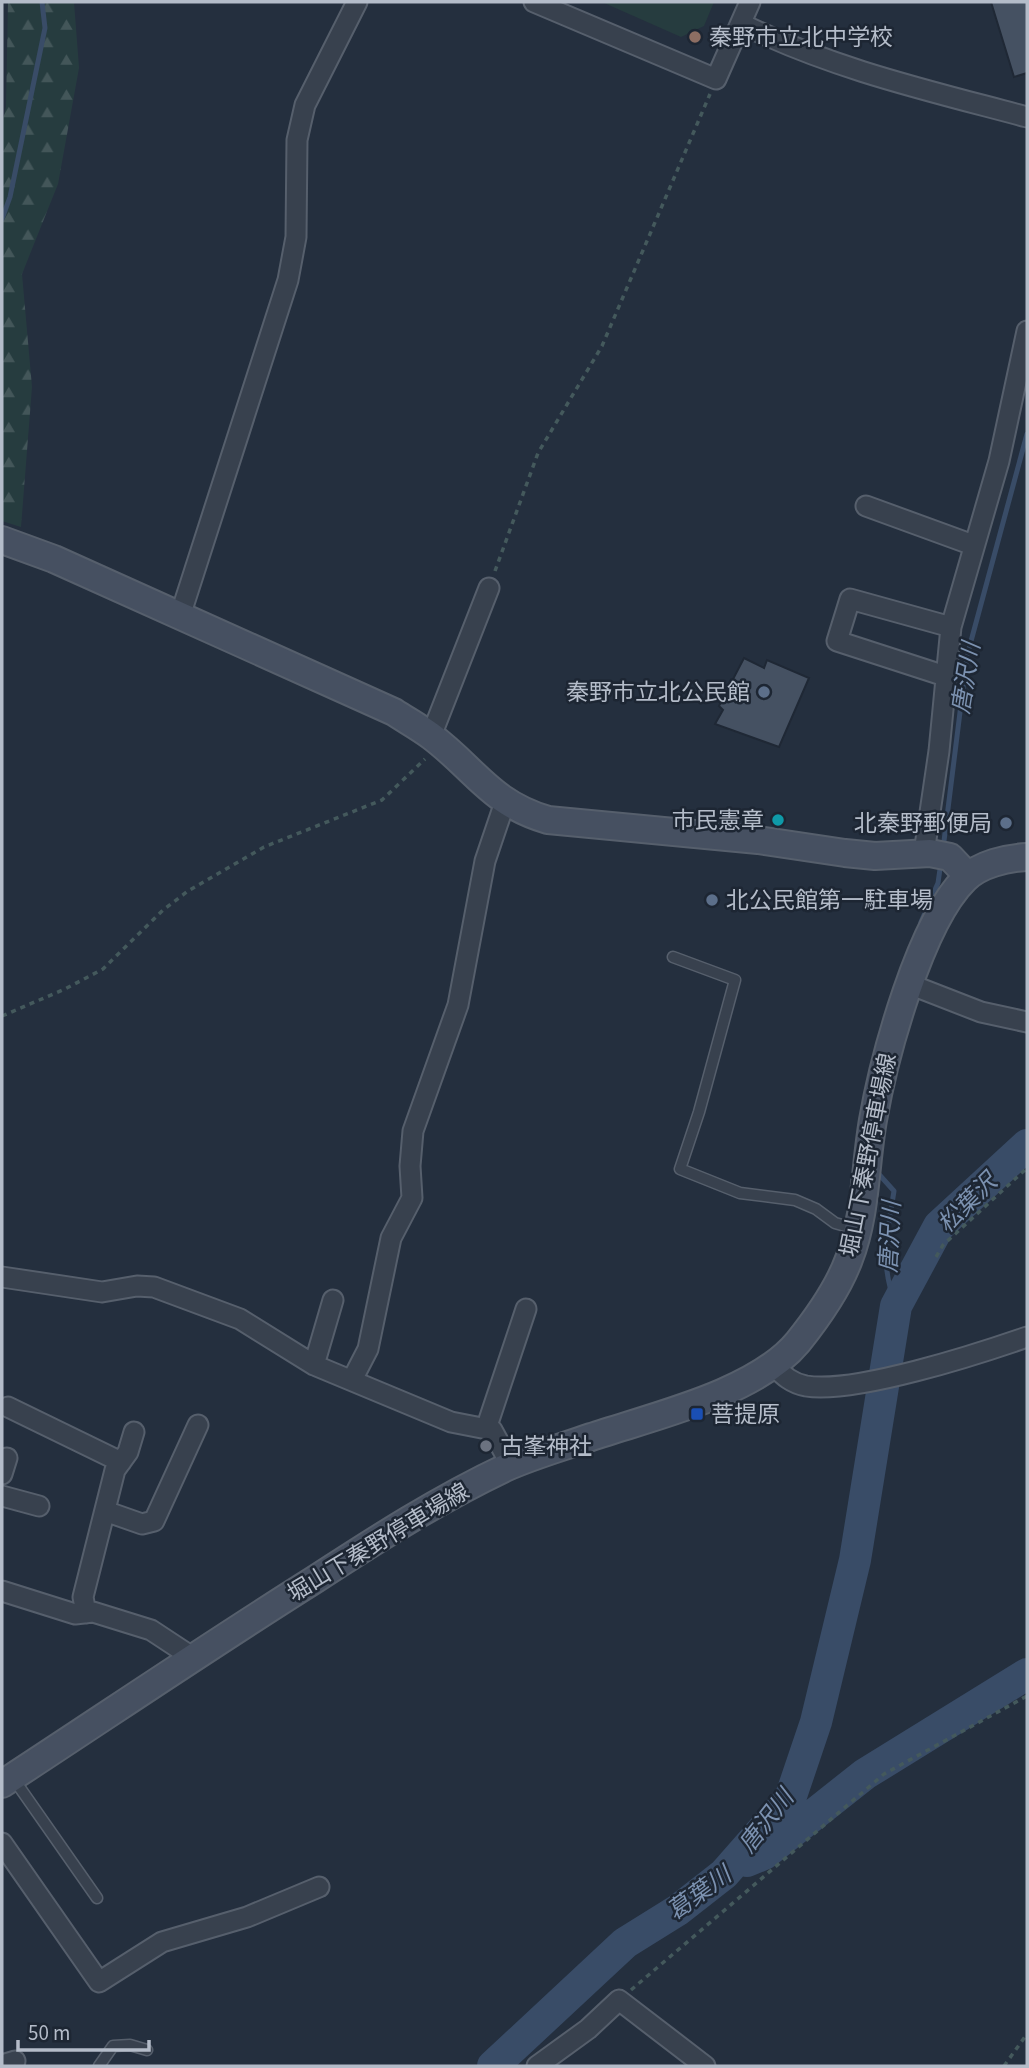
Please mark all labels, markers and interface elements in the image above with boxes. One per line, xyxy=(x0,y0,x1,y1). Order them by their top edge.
place label: 秦野市立北中学校 xyxy=(709,21,893,54)
marker: 秦野市立北中学校 xyxy=(687,29,703,45)
water label: 唐沢川 xyxy=(944,637,990,716)
place label: 秦野市立北公民館 xyxy=(566,676,750,709)
marker: 秦野市立北公民館 xyxy=(756,684,772,700)
place label: 市民憲章 xyxy=(672,804,764,837)
place label: 北秦野郵便局 xyxy=(854,807,992,840)
marker: 市民憲章 xyxy=(770,812,786,828)
marker: 北秦野郵便局 xyxy=(998,815,1014,831)
place label: 北公民館第一駐車場 xyxy=(726,884,933,917)
marker: 北公民館第一駐車場 xyxy=(704,892,720,908)
street label: 堀山下秦野停車場線 xyxy=(833,1050,904,1260)
water label: 松葉沢 xyxy=(930,1163,1007,1241)
water label: 唐沢川 xyxy=(871,1197,910,1274)
place label: 菩提原 xyxy=(711,1398,780,1431)
marker: 菩提原 xyxy=(689,1406,705,1422)
place label: 古峯神社 xyxy=(500,1430,592,1463)
marker: 古峯神社 xyxy=(478,1438,494,1454)
street label: 堀山下秦野停車場線 xyxy=(281,1475,475,1610)
water label: 唐沢川 xyxy=(730,1780,804,1860)
water label: 葛葉川 xyxy=(660,1856,741,1929)
scale bar xyxy=(18,2008,149,2052)
text: 50 m xyxy=(28,2018,70,2048)

